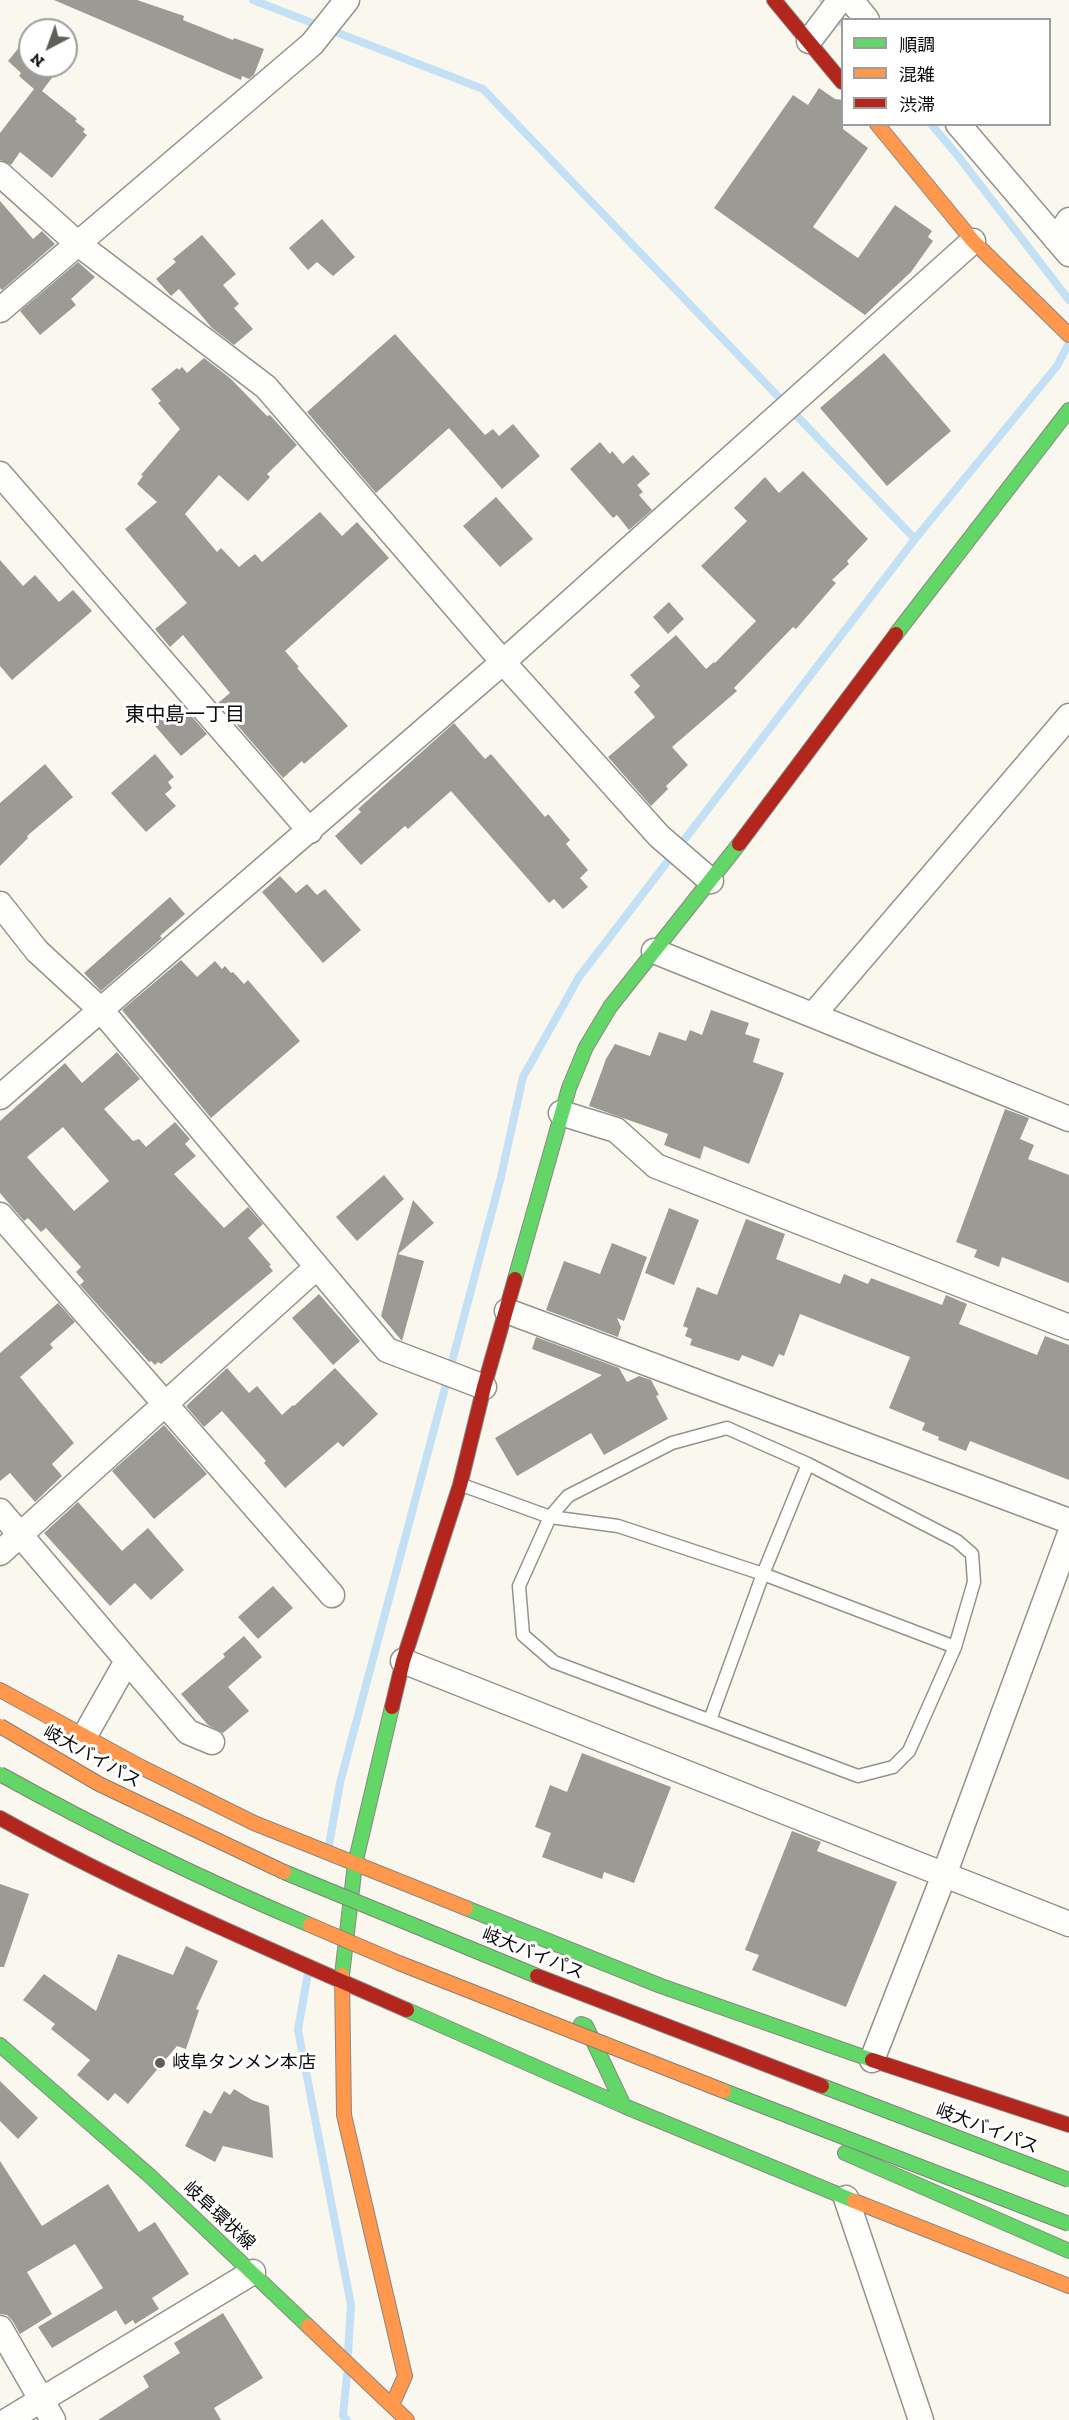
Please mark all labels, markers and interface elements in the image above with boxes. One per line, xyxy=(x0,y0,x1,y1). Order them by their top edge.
north arrow xyxy=(18,18,78,78)
legend xyxy=(841,18,1051,126)
text: 順調 xyxy=(899,34,935,56)
text: N xyxy=(26,49,48,72)
text: 混雑 xyxy=(899,64,935,86)
text: 渋滞 xyxy=(899,94,935,116)
district label: 東中島一丁目 xyxy=(125,703,245,727)
street label: 岐大バイパス xyxy=(40,1721,144,1793)
street label: 岐大バイパス xyxy=(479,1924,587,1984)
place label: 岐阜タンメン本店 xyxy=(172,2052,316,2074)
marker: 岐阜タンメン本店 xyxy=(153,2056,167,2070)
street label: 岐大バイパス xyxy=(933,2100,1041,2158)
street label: 岐阜環状線 xyxy=(179,2177,259,2255)

